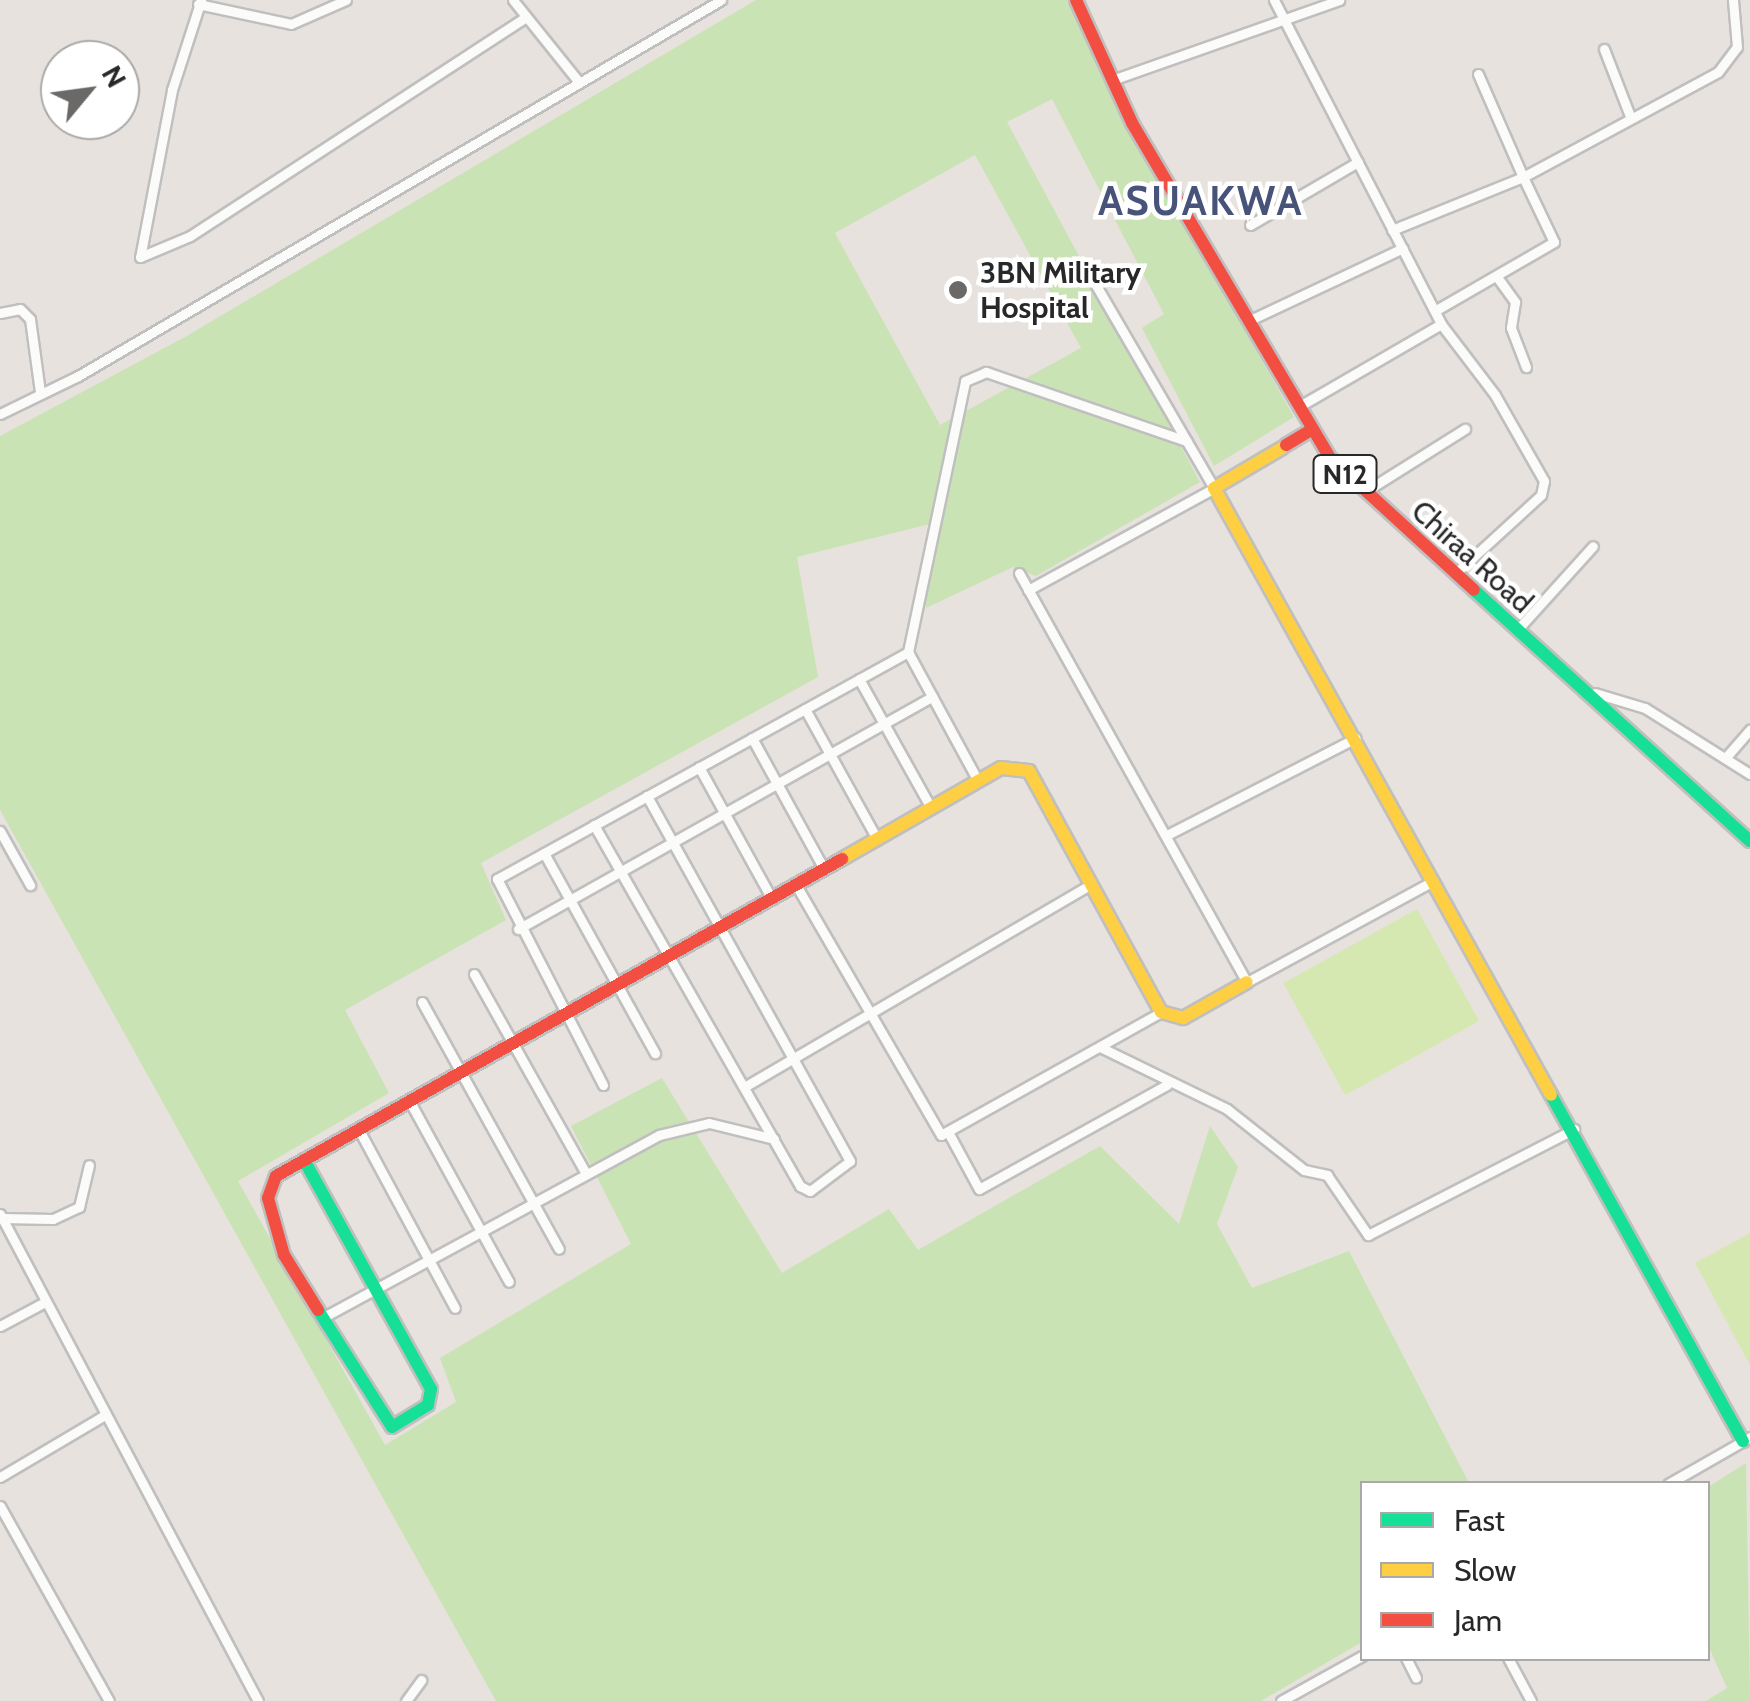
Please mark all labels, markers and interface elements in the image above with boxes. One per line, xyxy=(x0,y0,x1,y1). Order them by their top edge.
north arrow xyxy=(40,40,140,140)
text: N xyxy=(95,60,134,93)
district label: ASUAKWA xyxy=(1098,177,1304,225)
place label: 3BN Military Hospital xyxy=(980,255,1141,326)
marker: 3BN Military Hospital xyxy=(945,277,971,303)
road number: N12 xyxy=(1312,451,1378,497)
street label: Chiraa Road xyxy=(1404,493,1540,621)
legend xyxy=(1360,1481,1710,1661)
text: Fast xyxy=(1454,1502,1505,1539)
text: Slow xyxy=(1454,1552,1516,1589)
text: Jam xyxy=(1454,1602,1502,1639)

